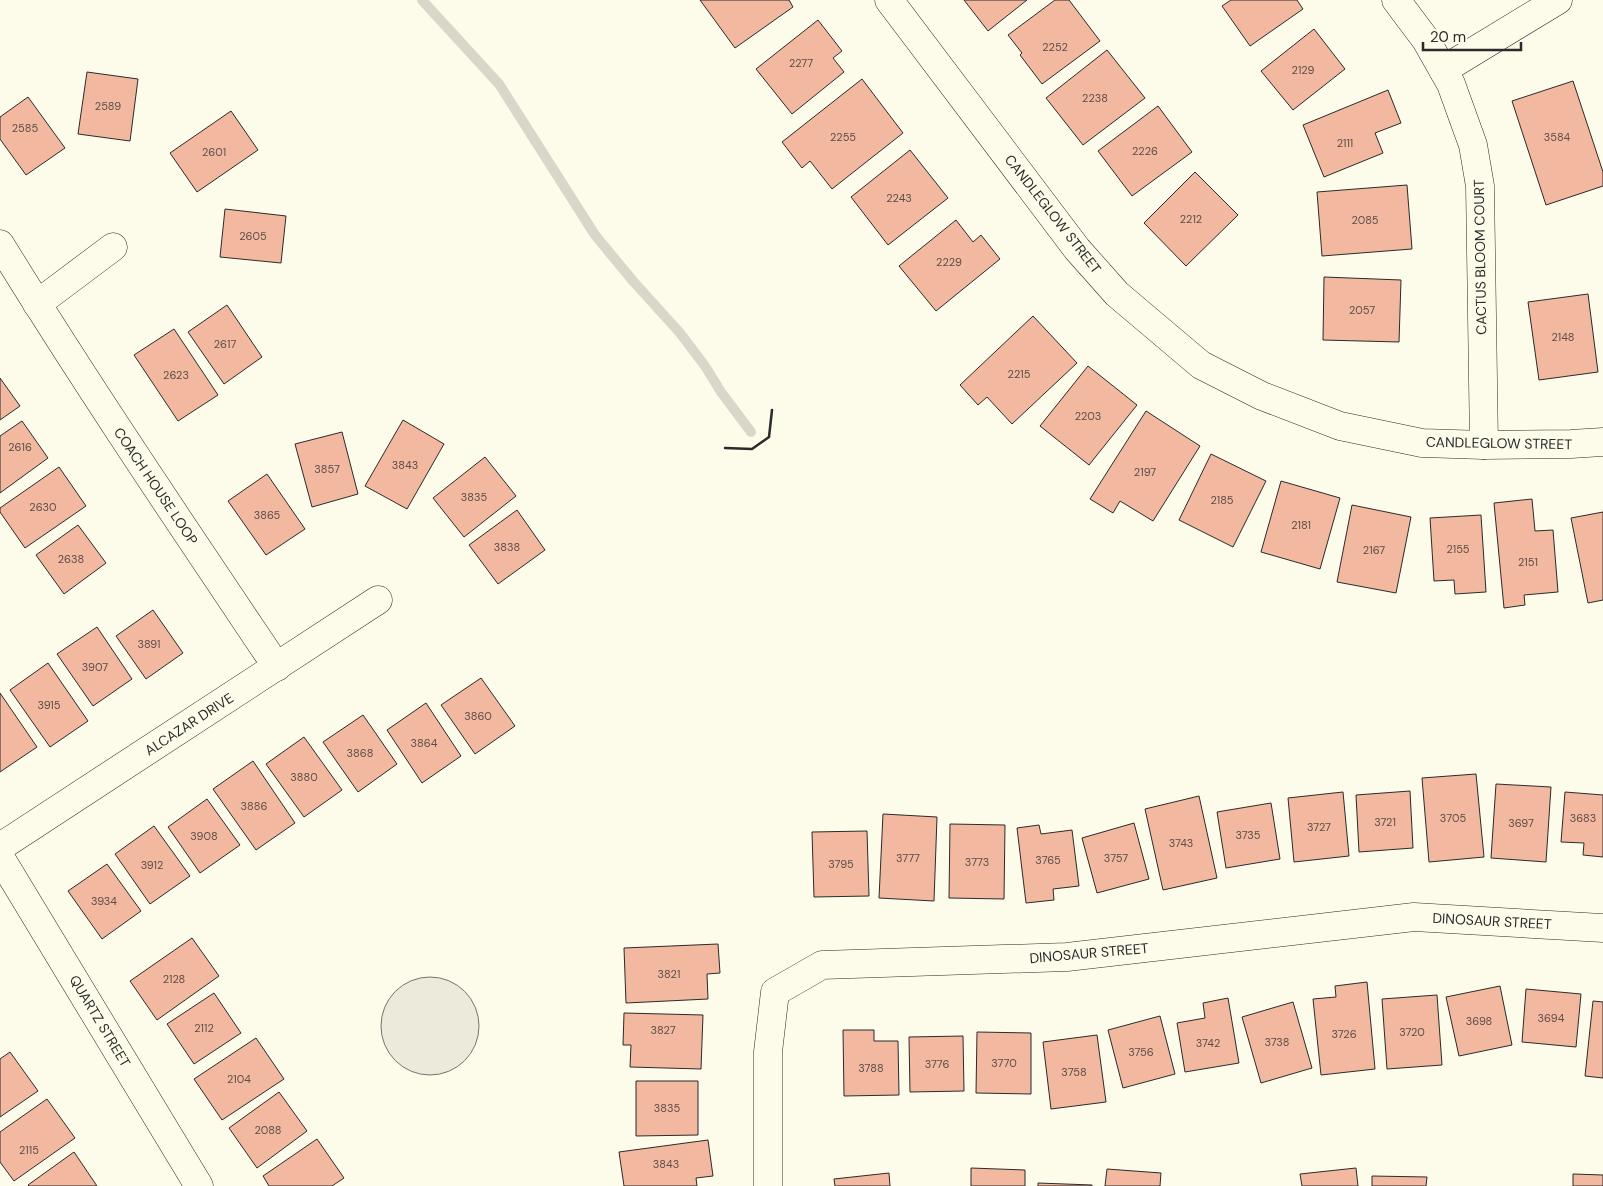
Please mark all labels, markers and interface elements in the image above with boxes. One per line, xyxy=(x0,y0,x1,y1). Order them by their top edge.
scale bar xyxy=(1423,20,1520,52)
text: 20 m xyxy=(1430,27,1466,47)
house number: 2252 xyxy=(1042,40,1068,54)
house number: 2277 xyxy=(789,56,813,70)
house number: 2129 xyxy=(1292,63,1315,77)
house number: 2238 xyxy=(1082,91,1108,105)
house number: 2589 xyxy=(95,99,121,113)
house number: 2585 xyxy=(12,121,39,135)
house number: 2255 xyxy=(830,130,856,144)
house number: 3584 xyxy=(1544,130,1571,144)
house number: 2111 xyxy=(1337,136,1353,150)
house number: 2226 xyxy=(1132,144,1158,158)
house number: 2601 xyxy=(202,145,226,159)
street label: CANDLEGLOW STREET xyxy=(1001,151,1105,277)
street label: CACTUS BLOOM COURT xyxy=(1470,179,1490,335)
house number: 2243 xyxy=(886,191,912,205)
house number: 2212 xyxy=(1180,212,1202,226)
house number: 2085 xyxy=(1351,213,1379,227)
house number: 2605 xyxy=(239,229,267,243)
house number: 2229 xyxy=(936,255,962,269)
house number: 2057 xyxy=(1349,303,1375,317)
house number: 2148 xyxy=(1551,330,1575,344)
house number: 2617 xyxy=(214,337,236,351)
house number: 2215 xyxy=(1008,367,1031,381)
house number: 2623 xyxy=(163,368,189,382)
house number: 2203 xyxy=(1075,409,1101,423)
street label: COACH HOUSE LOOP xyxy=(110,424,202,548)
street label: CANDLEGLOW STREET xyxy=(1426,433,1572,453)
house number: 2616 xyxy=(8,440,32,454)
house number: 3843 xyxy=(392,458,418,472)
house number: 3857 xyxy=(314,462,340,476)
house number: 2197 xyxy=(1134,465,1156,479)
house number: 3835 xyxy=(461,490,487,504)
house number: 2185 xyxy=(1210,493,1234,507)
house number: 2630 xyxy=(29,500,57,514)
house number: 3865 xyxy=(254,508,281,522)
house number: 2181 xyxy=(1291,518,1311,532)
house number: 3838 xyxy=(494,540,520,554)
house number: 2155 xyxy=(1446,542,1470,556)
house number: 2167 xyxy=(1363,543,1385,557)
house number: 2638 xyxy=(58,552,84,566)
house number: 2151 xyxy=(1518,555,1538,569)
house number: 3891 xyxy=(137,637,161,651)
house number: 3907 xyxy=(82,660,108,674)
street label: ALCAZAR DRIVE xyxy=(141,689,237,759)
house number: 3915 xyxy=(37,698,61,712)
house number: 3860 xyxy=(464,709,492,723)
house number: 3864 xyxy=(411,736,438,750)
house number: 3868 xyxy=(347,746,373,760)
house number: 3880 xyxy=(290,770,318,784)
house number: 3886 xyxy=(241,799,267,813)
house number: 3705 xyxy=(1440,811,1466,825)
house number: 3683 xyxy=(1570,811,1596,825)
house number: 3721 xyxy=(1374,815,1396,829)
house number: 3697 xyxy=(1508,816,1534,830)
house number: 3727 xyxy=(1307,820,1331,834)
house number: 3735 xyxy=(1235,828,1261,842)
house number: 3908 xyxy=(190,829,218,843)
house number: 3743 xyxy=(1169,836,1193,850)
house number: 3777 xyxy=(896,851,920,865)
house number: 3757 xyxy=(1104,851,1128,865)
house number: 3765 xyxy=(1035,853,1061,867)
house number: 3773 xyxy=(965,855,989,869)
house number: 3795 xyxy=(828,857,854,871)
house number: 3912 xyxy=(141,858,163,872)
house number: 3934 xyxy=(91,894,117,908)
street label: DINOSAUR STREET xyxy=(1432,909,1552,933)
street label: DINOSAUR STREET xyxy=(1029,939,1149,967)
house number: 3821 xyxy=(658,967,680,981)
street label: QUARTZ STREET xyxy=(65,972,135,1070)
house number: 2128 xyxy=(163,972,185,986)
house number: 3694 xyxy=(1538,1011,1565,1025)
house number: 3698 xyxy=(1466,1014,1492,1028)
house number: 2112 xyxy=(194,1021,214,1035)
house number: 3827 xyxy=(650,1023,676,1037)
house number: 3720 xyxy=(1399,1025,1425,1039)
house number: 3726 xyxy=(1331,1027,1357,1041)
house number: 3738 xyxy=(1264,1035,1290,1049)
house number: 3742 xyxy=(1196,1036,1220,1050)
house number: 3756 xyxy=(1128,1045,1154,1059)
house number: 3770 xyxy=(991,1056,1017,1070)
house number: 3776 xyxy=(925,1057,949,1071)
house number: 3788 xyxy=(858,1061,884,1075)
house number: 3758 xyxy=(1061,1065,1087,1079)
house number: 2104 xyxy=(227,1072,251,1086)
house number: 3835 xyxy=(654,1101,680,1115)
house number: 2088 xyxy=(254,1123,282,1137)
house number: 2115 xyxy=(19,1143,39,1157)
house number: 3843 xyxy=(653,1157,679,1171)

